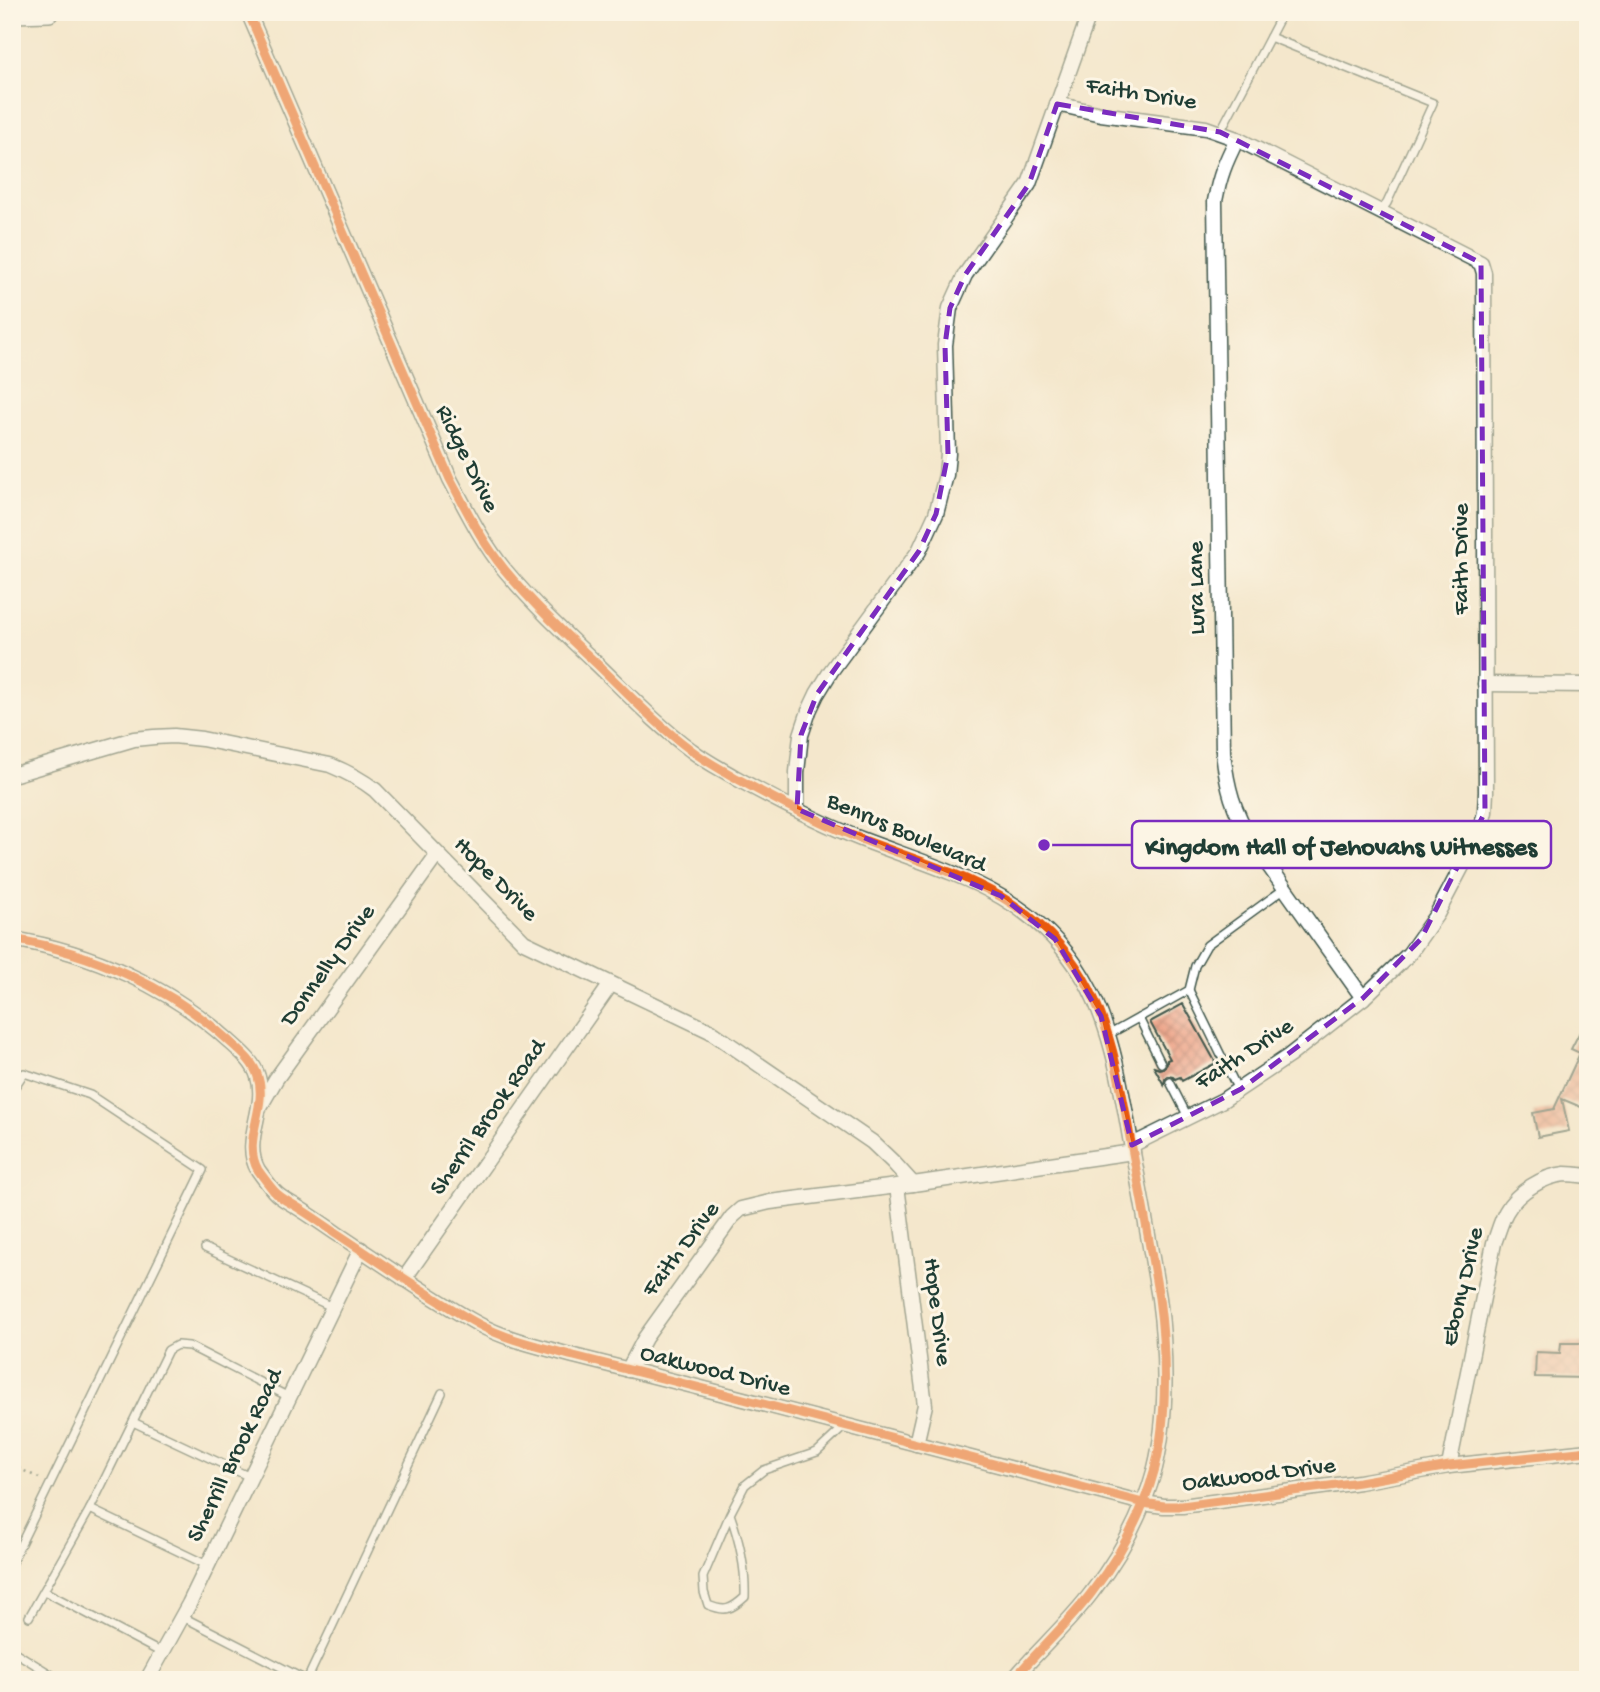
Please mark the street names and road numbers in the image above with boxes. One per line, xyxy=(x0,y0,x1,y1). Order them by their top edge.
street label: Faith Drive xyxy=(1083,72,1199,118)
street label: Ridge Drive xyxy=(428,401,505,518)
street label: Faith Drive xyxy=(1448,503,1477,616)
street label: Lura Lane xyxy=(1183,540,1213,635)
street label: Benrus Boulevard xyxy=(821,787,992,881)
street label: Hope Drive xyxy=(446,831,544,929)
street label: Donnelly Drive xyxy=(274,899,383,1034)
street label: Faith Drive xyxy=(1190,1012,1300,1098)
street label: Sherril Brook Road xyxy=(424,1033,555,1202)
street label: Faith Drive xyxy=(636,1196,727,1304)
street label: Ebony Drive xyxy=(1436,1224,1492,1349)
street label: Hope Drive xyxy=(915,1256,957,1368)
street label: Oakwood Drive xyxy=(637,1339,794,1405)
street label: Sherrill Brook Road xyxy=(181,1363,291,1547)
street label: Oakwood Drive xyxy=(1181,1452,1338,1500)

